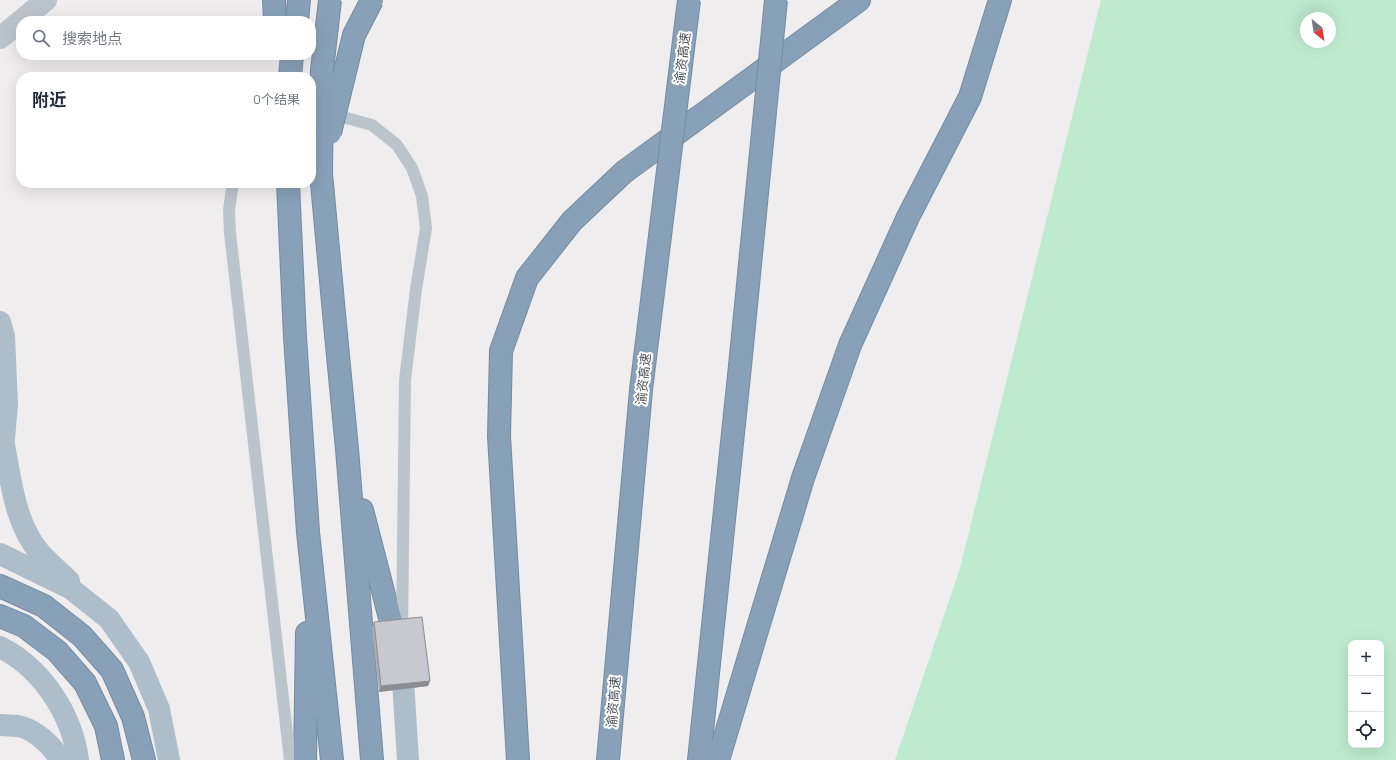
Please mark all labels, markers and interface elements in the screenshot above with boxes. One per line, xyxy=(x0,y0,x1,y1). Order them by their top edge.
north arrow xyxy=(1300,12,1336,48)
search box xyxy=(16,16,316,60)
icon: search xyxy=(30,27,52,49)
text: 搜索地点 xyxy=(62,28,122,49)
street label: 渝资高速 xyxy=(670,31,694,85)
text: 附近 xyxy=(32,88,66,111)
text: 0个结果 xyxy=(253,90,300,108)
street label: 渝资高速 xyxy=(631,352,655,406)
map controls xyxy=(1348,640,1384,748)
button: + xyxy=(1348,640,1384,676)
street label: 渝资高速 xyxy=(602,675,624,729)
button: − xyxy=(1348,676,1384,712)
button: locate xyxy=(1348,712,1384,748)

